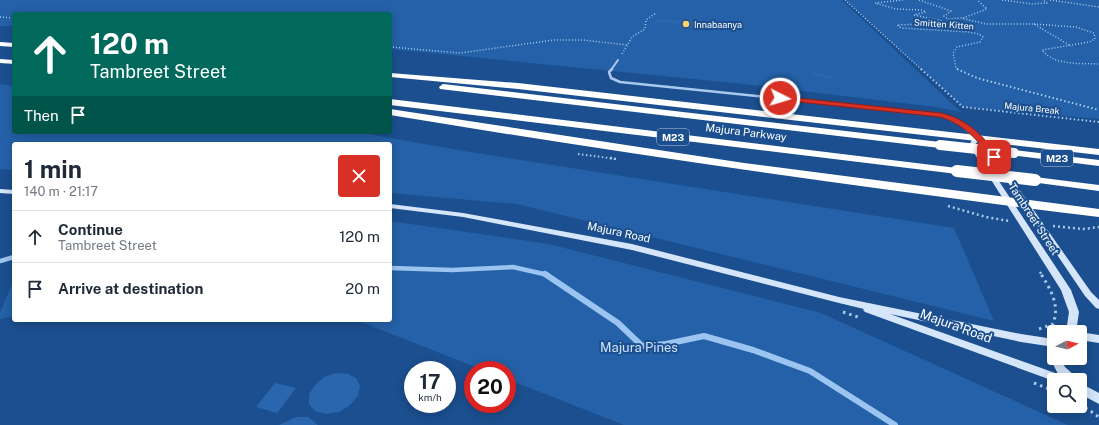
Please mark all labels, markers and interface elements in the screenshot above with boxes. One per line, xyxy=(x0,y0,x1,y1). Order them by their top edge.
street label: Smitten Kitten xyxy=(914,16,974,32)
marker: Innabaanya xyxy=(681,19,691,29)
place label: Innabaanya xyxy=(694,19,742,30)
text: 120 m xyxy=(90,27,169,60)
icon: ahead xyxy=(24,28,76,80)
text: Tambreet Street xyxy=(90,61,227,82)
position arrow xyxy=(759,77,801,119)
street label: Majura Break xyxy=(1004,100,1060,116)
icon: arrive xyxy=(67,104,89,126)
text: Then xyxy=(24,107,59,124)
street label: Majura Parkway xyxy=(705,121,787,143)
road number: M23 xyxy=(657,129,689,145)
pin xyxy=(977,140,1011,174)
icon: arrive xyxy=(983,146,1005,168)
road number: M23 xyxy=(1041,150,1073,166)
text: 1 min xyxy=(24,155,82,183)
button: close xyxy=(338,155,380,197)
street label: Tambreet Street xyxy=(1006,181,1062,257)
text: 140 m · 21:17 xyxy=(24,184,98,199)
street label: Majura Road xyxy=(586,219,652,245)
text: Continue xyxy=(58,221,123,238)
icon: ahead xyxy=(24,226,46,248)
text: 120 m xyxy=(339,228,380,245)
text: Tambreet Street xyxy=(58,238,157,253)
icon: arrive xyxy=(24,278,46,300)
text: Arrive at destination xyxy=(58,280,203,297)
text: 20 m xyxy=(345,280,380,297)
street label: Majura Road xyxy=(918,306,994,346)
north arrow xyxy=(1047,325,1087,365)
map controls xyxy=(1047,325,1087,413)
park label: Majura Pines xyxy=(600,340,678,355)
speed limit sign: 20 xyxy=(464,361,516,413)
text: 17 xyxy=(419,370,441,394)
button: search xyxy=(1047,373,1087,413)
text: km/h xyxy=(418,391,442,403)

